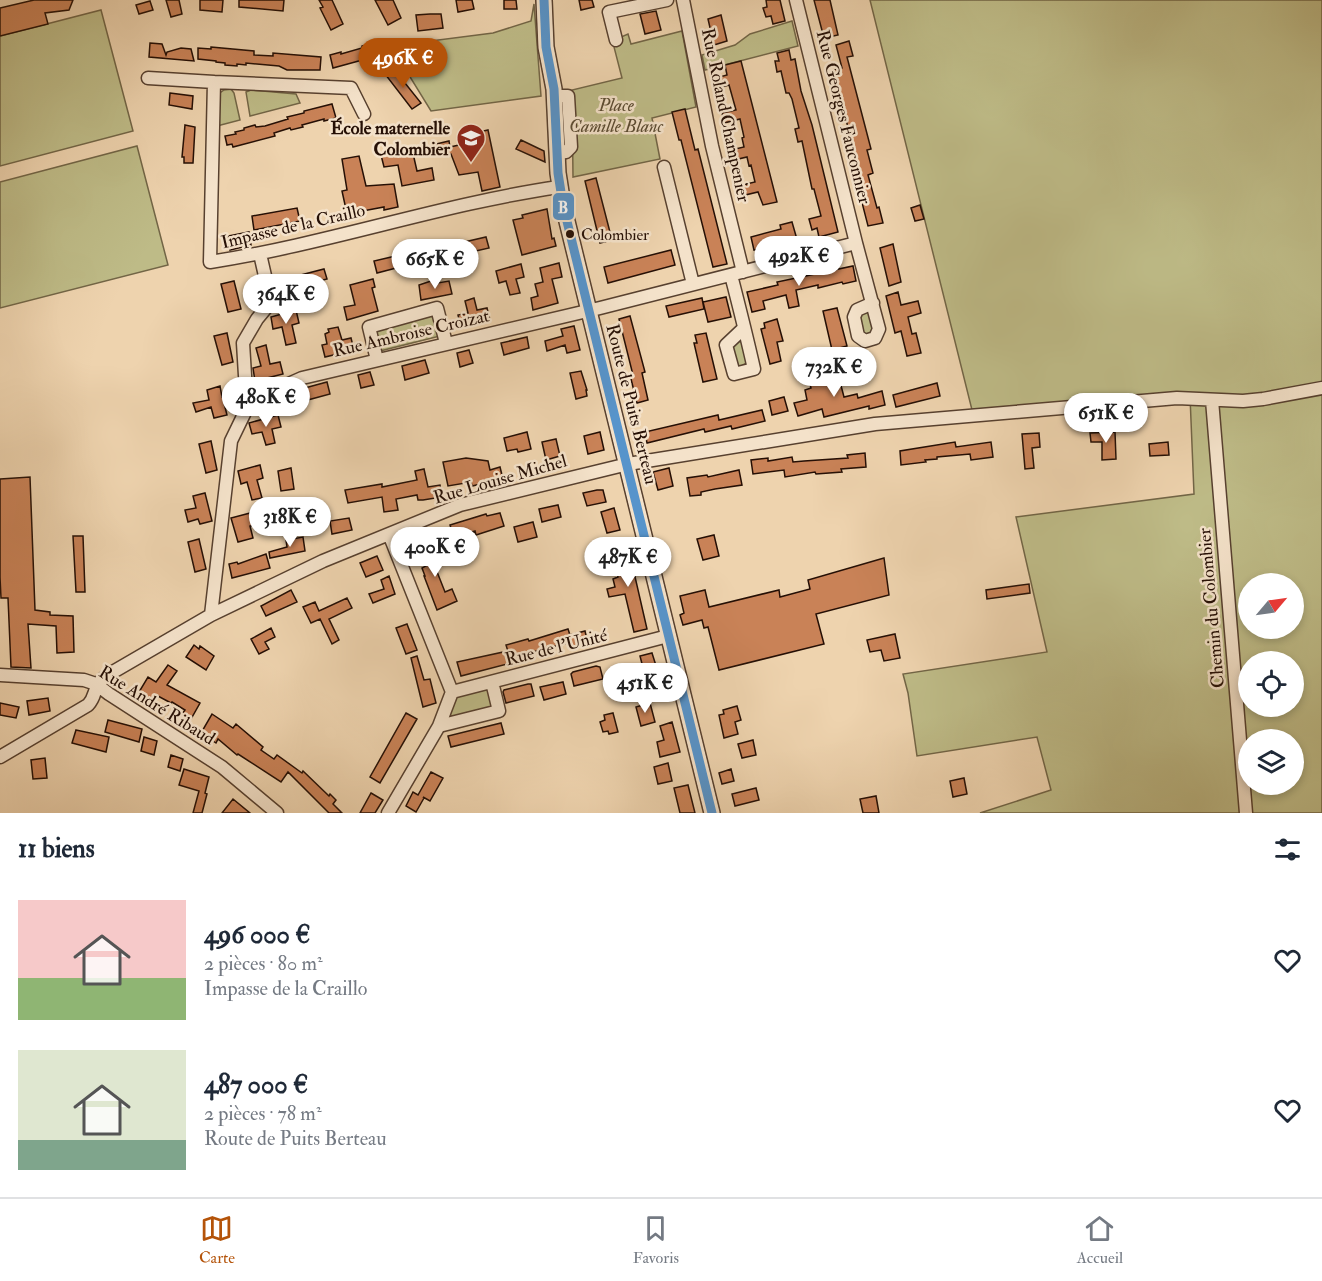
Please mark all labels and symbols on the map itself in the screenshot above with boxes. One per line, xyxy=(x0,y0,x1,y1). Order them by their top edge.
street label: Rue Roland Champenier xyxy=(696,26,755,204)
street label: Rue Georges Fauconnier xyxy=(811,28,876,207)
pin: 496K € xyxy=(354,38,452,89)
park label: Place Camille Blanc xyxy=(569,94,664,138)
place label: École maternelle Colombier xyxy=(330,116,450,161)
school or university icon: École maternelle Colombier xyxy=(455,122,487,164)
line badge: B xyxy=(552,192,575,221)
text: B xyxy=(558,198,568,218)
street label: Impasse de la Craillo xyxy=(219,199,368,254)
place label: Colombier xyxy=(581,225,649,245)
marker: Colombier xyxy=(564,228,576,240)
pin: 492K € xyxy=(750,236,848,287)
pin: 665K € xyxy=(386,239,484,290)
pin: 364K € xyxy=(237,274,335,325)
street label: Rue Ambroise Croizat xyxy=(331,304,492,363)
street label: Route de Puits Berteau xyxy=(600,322,663,487)
pin: 732K € xyxy=(785,347,883,398)
pin: 480K € xyxy=(217,377,315,428)
pin: 651K € xyxy=(1057,393,1155,444)
street label: Rue Louise Michel xyxy=(431,449,570,510)
pin: 318K € xyxy=(241,497,339,548)
pin: 400K € xyxy=(386,527,484,578)
street label: Chemin du Colombier xyxy=(1193,527,1230,689)
pin: 487K € xyxy=(579,537,677,588)
north arrow xyxy=(1238,573,1304,639)
street label: Rue de l'Unité xyxy=(503,624,610,671)
street label: Rue André Ribaud xyxy=(94,660,219,750)
pin: 451K € xyxy=(596,663,694,714)

